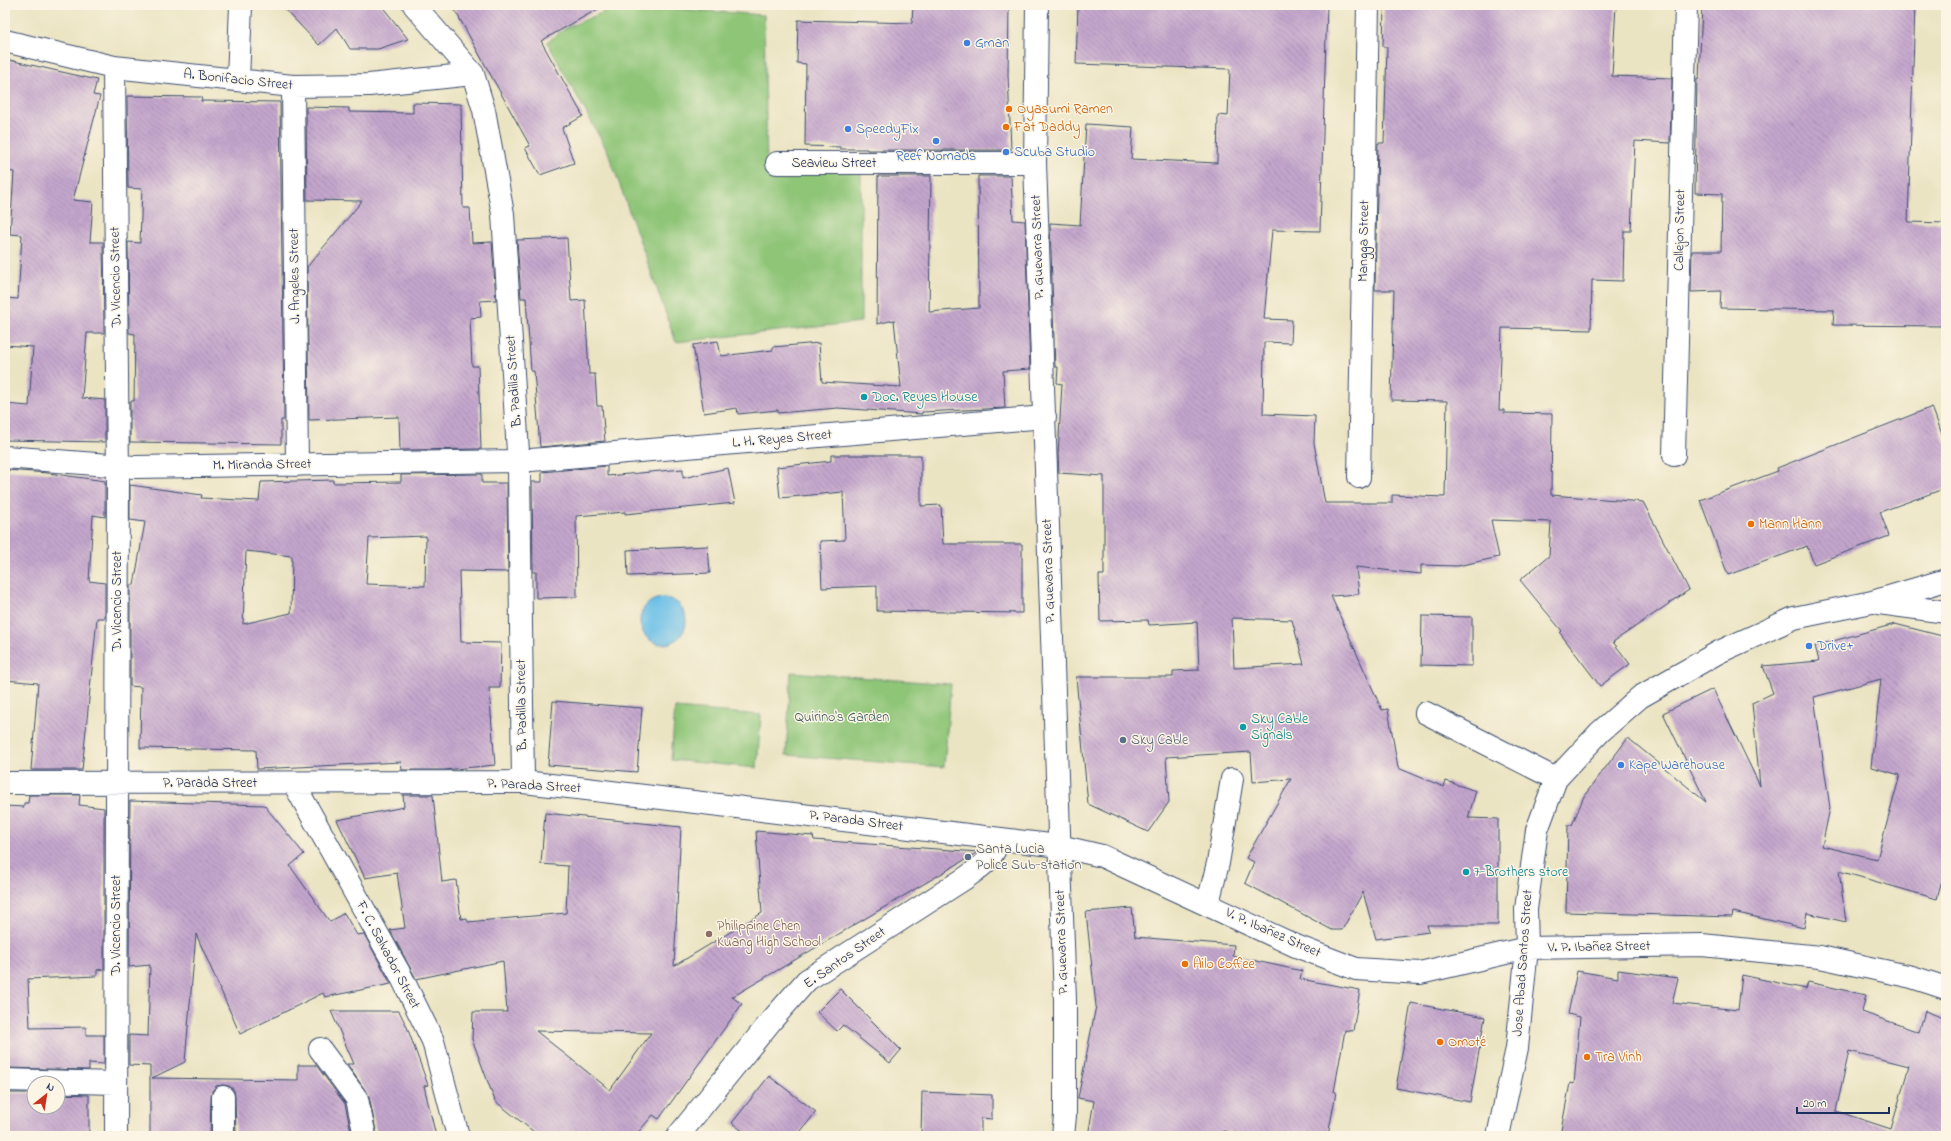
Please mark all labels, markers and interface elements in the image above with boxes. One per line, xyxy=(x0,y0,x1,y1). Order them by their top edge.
place label: Gman xyxy=(975,33,1009,54)
marker: Gman xyxy=(962,38,972,48)
street label: A. Bonifacio Street xyxy=(182,64,294,96)
place label: Oyasumi Ramen xyxy=(1017,99,1113,121)
marker: Oyasumi Ramen xyxy=(1004,104,1014,114)
place label: Fat Daddy xyxy=(1013,117,1080,139)
place label: SpeedyFix xyxy=(856,119,919,141)
marker: Fat Daddy xyxy=(1001,122,1011,132)
marker: SpeedyFix xyxy=(843,124,853,134)
marker: Reef Nomads xyxy=(931,136,941,146)
place label: Scuba Studio xyxy=(1014,142,1095,163)
place label: Reef Nomads xyxy=(896,146,976,167)
marker: Scuba Studio xyxy=(1001,147,1011,157)
street label: Seaview Street xyxy=(792,153,877,174)
street label: Callejon Street xyxy=(1669,189,1691,271)
street label: P. Guevarra Street xyxy=(1026,194,1050,300)
street label: Mangga Street xyxy=(1353,200,1376,282)
street label: D. Vicencio Street xyxy=(105,226,127,328)
street label: J. Angeles Street xyxy=(284,228,307,324)
street label: B. Padilla Street xyxy=(500,334,528,429)
place label: Doc. Reyes House xyxy=(871,387,978,409)
marker: Doc. Reyes House xyxy=(859,392,869,402)
street label: L. H. Reyes Street xyxy=(731,424,833,455)
street label: M. Miranda Street xyxy=(212,454,312,476)
place label: Mann Hann xyxy=(1759,514,1822,535)
street label: P. Guevarra Street xyxy=(1037,518,1061,624)
marker: Mann Hann xyxy=(1746,519,1756,529)
street label: D. Vicencio Street xyxy=(107,550,128,652)
place label: Drive+ xyxy=(1816,636,1854,657)
marker: Drive+ xyxy=(1804,641,1814,651)
street label: B. Padilla Street xyxy=(511,659,533,752)
park label: Quirino's Garden xyxy=(795,707,889,728)
place label: Sky Cable Signals xyxy=(1251,709,1309,747)
marker: Sky Cable Signals xyxy=(1238,722,1248,732)
place label: Sky Cable xyxy=(1131,730,1189,752)
marker: Sky Cable xyxy=(1118,735,1128,745)
place label: Kape Warehouse xyxy=(1629,755,1726,776)
marker: Kape Warehouse xyxy=(1616,760,1626,770)
street label: P. Parada Street xyxy=(163,773,258,794)
street label: P. Parada Street xyxy=(486,773,582,799)
street label: P. Parada Street xyxy=(808,805,904,837)
place label: Santa Lucia Police Sub-station xyxy=(976,839,1081,876)
marker: Santa Lucia Police Sub-station xyxy=(963,852,973,862)
place label: 7-Brothers store xyxy=(1474,862,1569,883)
marker: 7-Brothers store xyxy=(1461,867,1471,877)
street label: D. Vicencio Street xyxy=(106,874,127,976)
street label: P. Guevarra Street xyxy=(1050,889,1074,995)
street label: Jose Abad Santos Street xyxy=(1507,889,1539,1037)
street label: F. C. Salvador Street xyxy=(350,896,425,1013)
street label: V. P. Ibañez Street xyxy=(1221,902,1324,964)
place label: Philippine Chen Kuang High School xyxy=(717,916,821,954)
street label: E. Santos Street xyxy=(800,922,891,994)
marker: Philippine Chen Kuang High School xyxy=(704,929,714,939)
street label: V. P. Ibañez Street xyxy=(1547,936,1651,958)
place label: Ailo Coffee xyxy=(1193,954,1256,975)
marker: Ailo Coffee xyxy=(1180,959,1190,969)
place label: Omoté xyxy=(1448,1032,1487,1053)
marker: Omoté xyxy=(1435,1037,1445,1047)
place label: Tra Vinh xyxy=(1595,1047,1642,1068)
marker: Tra Vinh xyxy=(1582,1052,1592,1062)
north arrow xyxy=(26,1075,66,1115)
text: N xyxy=(43,1078,58,1096)
scale bar xyxy=(1797,1089,1889,1115)
text: 20 m xyxy=(1803,1095,1826,1113)

